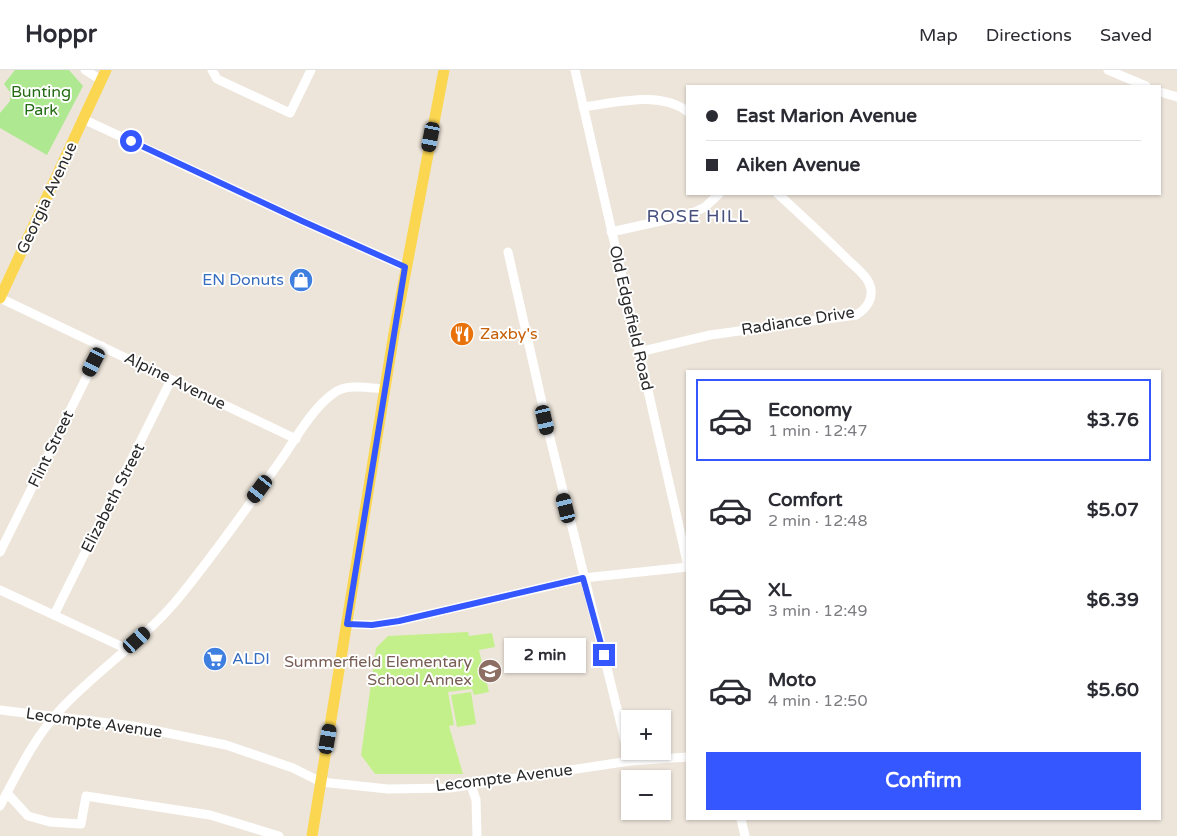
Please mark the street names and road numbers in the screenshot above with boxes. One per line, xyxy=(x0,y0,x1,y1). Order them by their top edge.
street label: Georgia Avenue xyxy=(12,139,82,257)
street label: Old Edgefield Road xyxy=(605,244,657,392)
street label: Radiance Drive xyxy=(740,302,856,340)
street label: Alpine Avenue xyxy=(121,348,229,414)
street label: Flint Street xyxy=(24,407,78,491)
street label: Elizabeth Street xyxy=(77,440,149,556)
street label: Lecompte Avenue xyxy=(24,704,164,742)
street label: Lecompte Avenue xyxy=(434,760,574,796)

